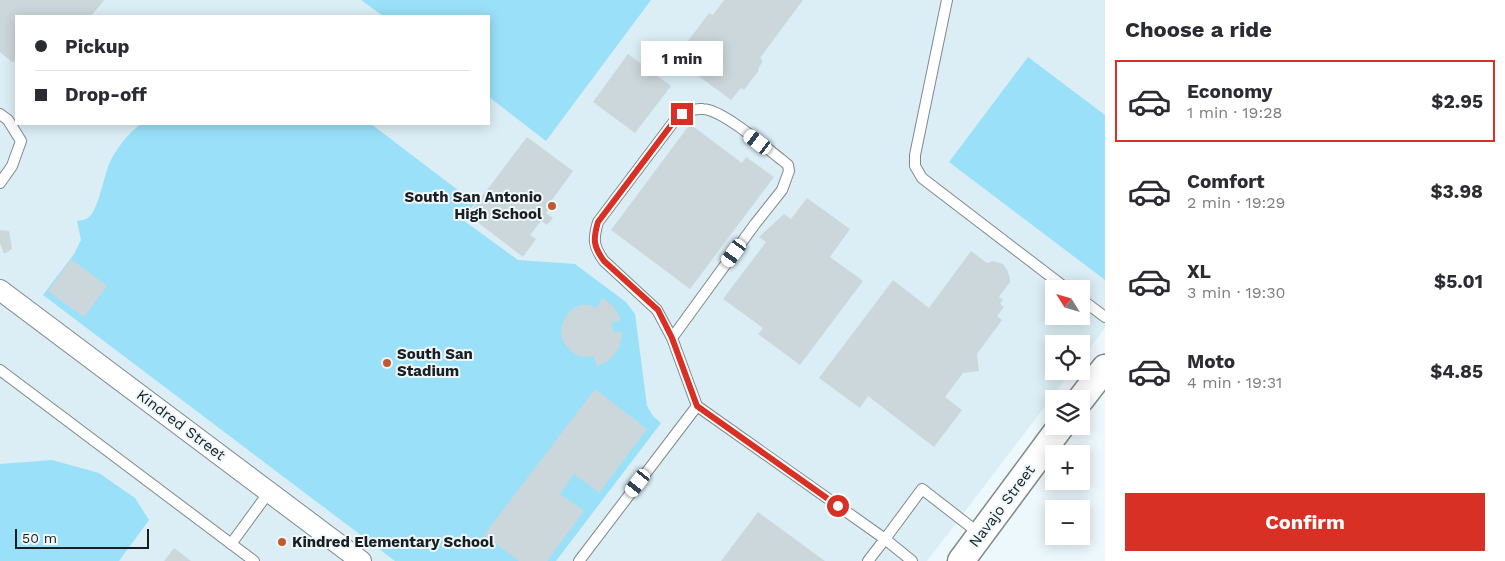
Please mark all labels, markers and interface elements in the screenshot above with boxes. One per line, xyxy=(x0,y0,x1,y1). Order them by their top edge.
text: Choose a ride xyxy=(1125,17,1272,42)
text: Pickup xyxy=(65,35,129,58)
callout: 1 min xyxy=(641,42,723,76)
text: 1 min xyxy=(661,49,703,68)
icon: car xyxy=(1127,79,1172,124)
text: Economy xyxy=(1187,80,1272,103)
text: Drop-off xyxy=(65,83,147,106)
text: $2.95 xyxy=(1431,90,1483,113)
route end xyxy=(671,103,693,125)
text: 1 min · 19:28 xyxy=(1187,103,1282,122)
car xyxy=(741,127,774,157)
icon: car xyxy=(1127,169,1172,214)
text: Comfort xyxy=(1187,170,1265,193)
text: $3.98 xyxy=(1430,180,1483,203)
place label: South San Antonio High School xyxy=(405,188,542,223)
text: 2 min · 19:29 xyxy=(1187,193,1285,212)
marker: South San Antonio High School xyxy=(546,200,558,212)
car xyxy=(719,236,748,270)
icon: car xyxy=(1127,259,1172,304)
text: XL xyxy=(1187,260,1211,283)
text: $5.01 xyxy=(1434,270,1483,293)
north arrow xyxy=(1045,280,1090,325)
map controls xyxy=(1045,280,1090,545)
text: 3 min · 19:30 xyxy=(1187,283,1286,302)
button: locate xyxy=(1045,335,1090,380)
place label: South San Stadium xyxy=(397,345,473,380)
icon: car xyxy=(1127,349,1172,394)
text: Moto xyxy=(1187,350,1235,373)
marker: South San Stadium xyxy=(381,357,393,369)
text: $4.85 xyxy=(1430,360,1483,383)
text: 4 min · 19:31 xyxy=(1187,373,1282,392)
street label: Kindred Street xyxy=(133,386,230,465)
button: layers xyxy=(1045,390,1090,435)
button: + xyxy=(1045,445,1090,490)
street label: Navajo Street xyxy=(965,461,1039,551)
car xyxy=(622,467,653,499)
button: Confirm xyxy=(1125,493,1485,551)
route start xyxy=(827,495,849,517)
button: − xyxy=(1045,500,1090,545)
scale bar xyxy=(15,526,149,549)
text: 50 m xyxy=(22,530,57,546)
place label: Kindred Elementary School xyxy=(292,533,494,551)
marker: Kindred Elementary School xyxy=(276,536,288,548)

